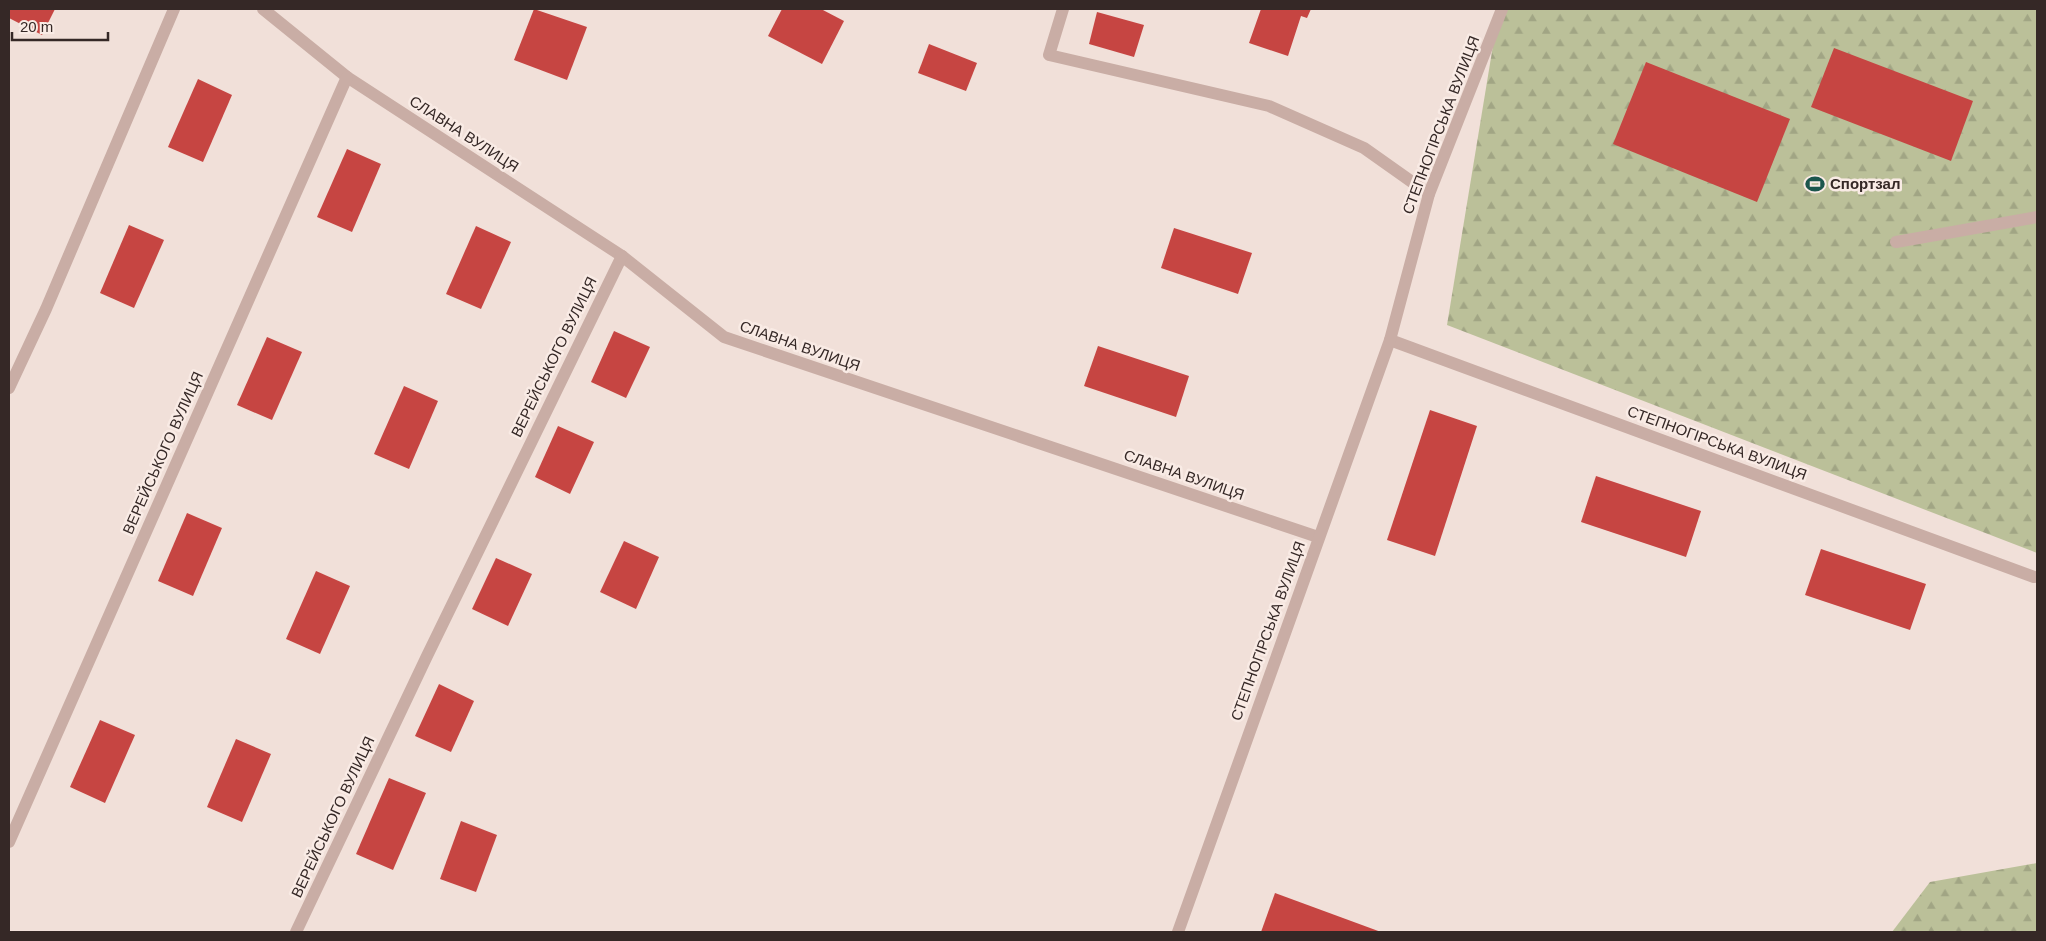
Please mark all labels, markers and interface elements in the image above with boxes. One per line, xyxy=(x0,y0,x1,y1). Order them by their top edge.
scale bar xyxy=(12,10,109,42)
text: 20 m xyxy=(20,18,53,35)
street label: СТЕПНОГІРСЬКА ВУЛИЦЯ xyxy=(1399,33,1482,216)
street label: СЛАВНА ВУЛИЦЯ xyxy=(407,92,522,175)
sports icon: Спортзал xyxy=(1804,173,1826,195)
place label: Спортзал xyxy=(1830,175,1901,192)
street label: ВЕРЕЙСЬКОГО ВУЛИЦЯ xyxy=(507,274,600,440)
street label: СЛАВНА ВУЛИЦЯ xyxy=(738,317,863,374)
street label: ВЕРЕЙСЬКОГО ВУЛИЦЯ xyxy=(119,369,206,537)
street label: СТЕПНОГІРСЬКА ВУЛИЦЯ xyxy=(1625,402,1809,483)
street label: СЛАВНА ВУЛИЦЯ xyxy=(1122,446,1247,503)
street label: СТЕПНОГІРСЬКА ВУЛИЦЯ xyxy=(1227,539,1308,723)
street label: ВЕРЕЙСЬКОГО ВУЛИЦЯ xyxy=(288,733,377,900)

